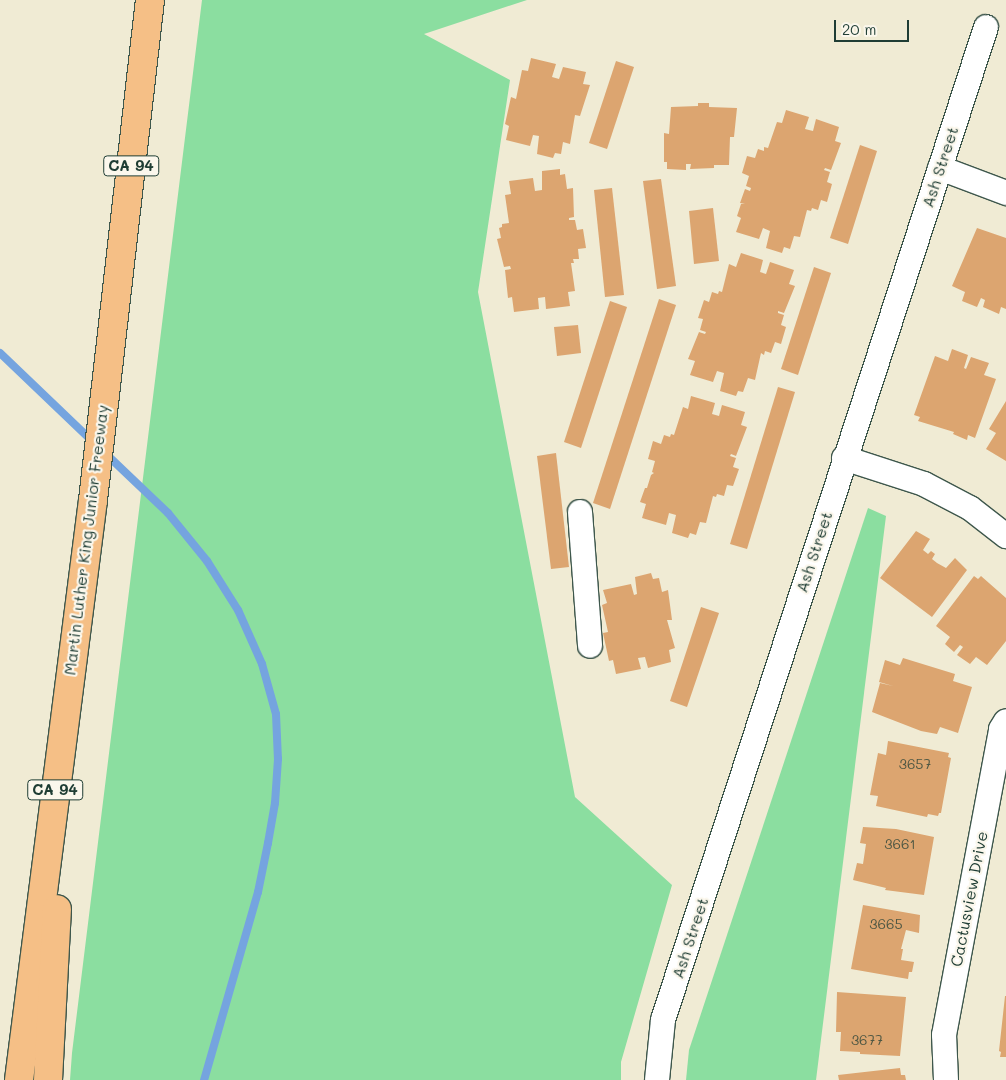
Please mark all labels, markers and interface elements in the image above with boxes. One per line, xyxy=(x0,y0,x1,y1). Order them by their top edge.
scale bar xyxy=(836,10,911,42)
text: 20 m xyxy=(842,19,876,39)
street label: Ash Street xyxy=(918,124,962,210)
road number: CA 94 xyxy=(102,154,160,178)
street label: Martin Luther King Junior Freeway xyxy=(60,404,112,676)
street label: Ash Street xyxy=(792,509,836,595)
house number: 3657 xyxy=(899,756,931,772)
road number: CA 94 xyxy=(26,778,84,802)
street label: Cactusview Drive xyxy=(946,830,992,968)
house number: 3661 xyxy=(884,836,916,852)
street label: Ash Street xyxy=(668,895,712,981)
house number: 3665 xyxy=(869,916,903,932)
house number: 3677 xyxy=(851,1032,883,1048)

